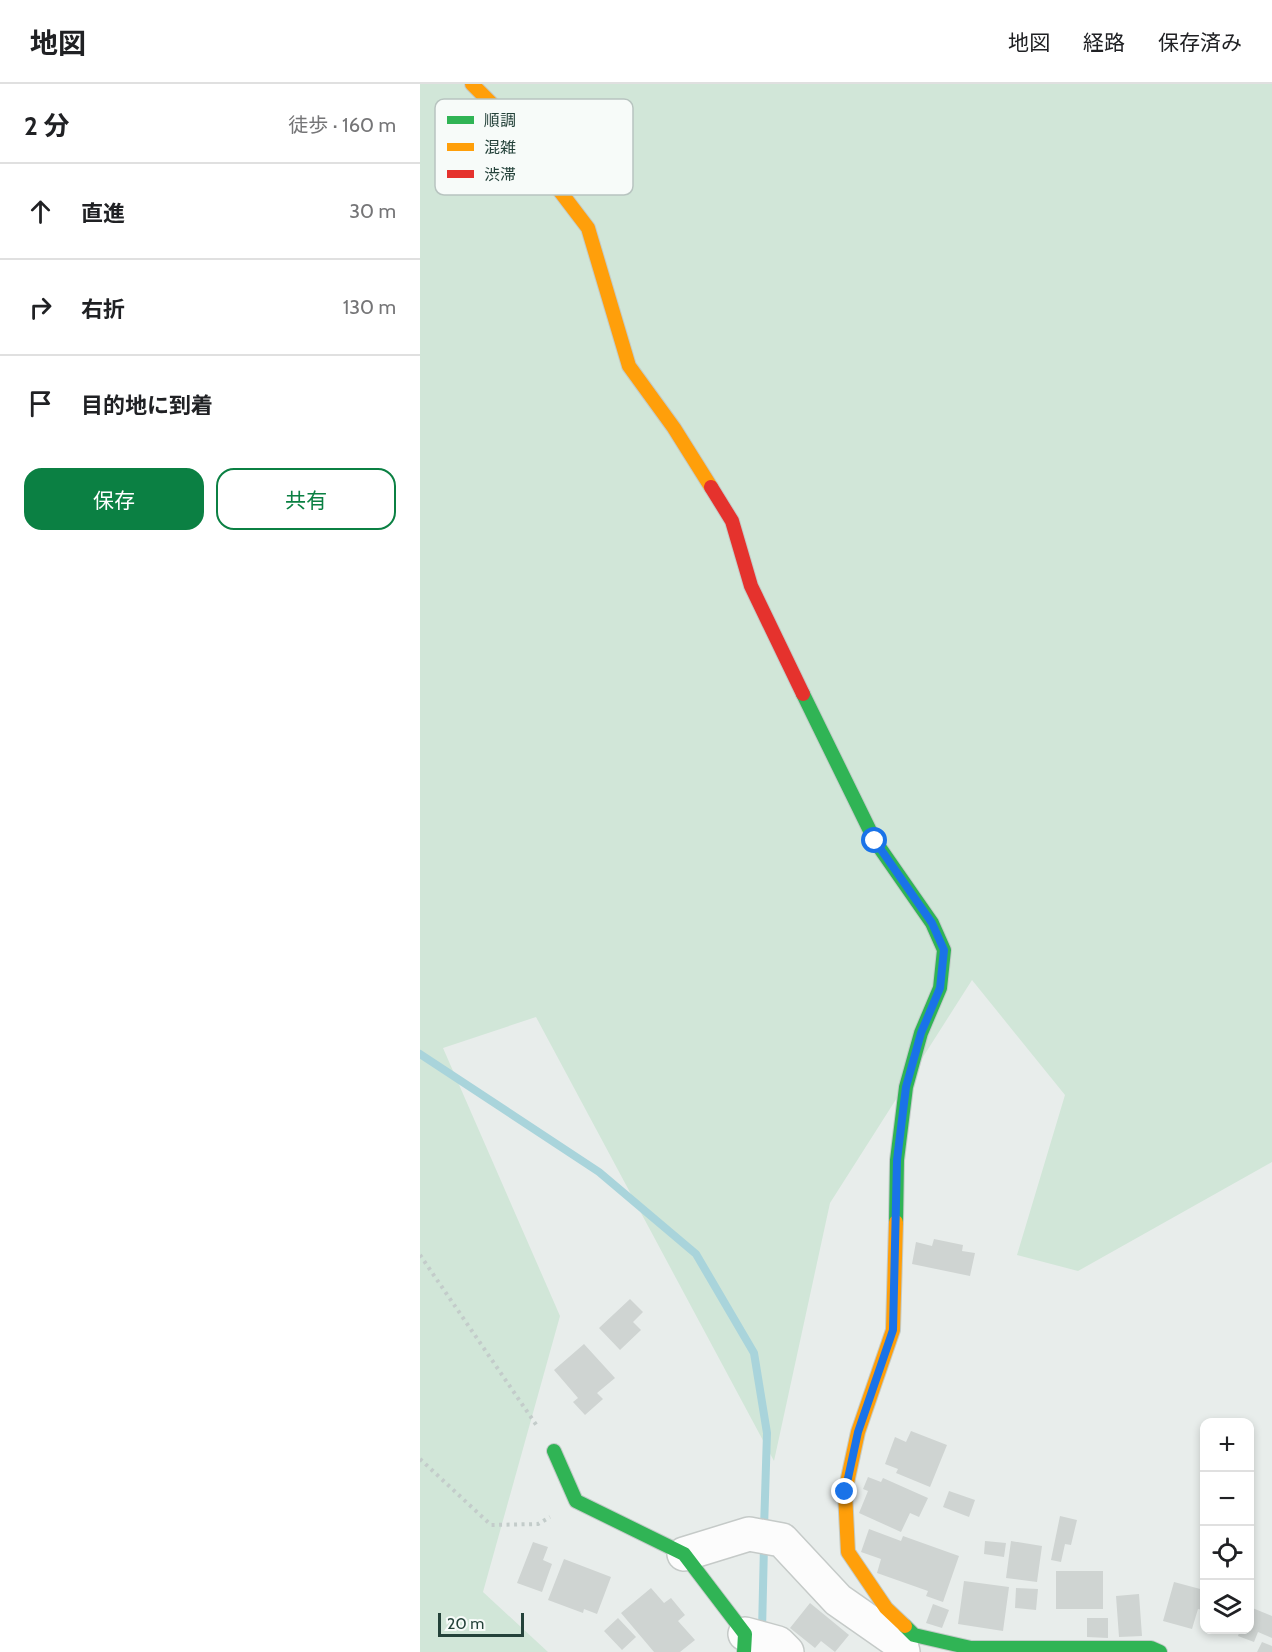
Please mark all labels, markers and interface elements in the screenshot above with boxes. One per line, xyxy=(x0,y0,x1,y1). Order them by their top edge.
text: 地図 xyxy=(30,26,86,60)
text: 地図 xyxy=(1008,30,1050,55)
text: 経路 xyxy=(1083,30,1125,55)
text: 保存済み xyxy=(1158,30,1242,55)
legend xyxy=(435,99,633,195)
text: 2 分 xyxy=(24,110,70,142)
text: 順調 xyxy=(484,111,516,130)
text: 徒歩 · 160 m xyxy=(288,113,396,137)
text: 混雑 xyxy=(484,138,516,157)
text: 渋滞 xyxy=(484,165,516,184)
icon: ahead xyxy=(24,195,57,228)
text: 30 m xyxy=(349,199,396,223)
text: 直進 xyxy=(81,200,125,227)
icon: right xyxy=(24,291,57,324)
text: 130 m xyxy=(343,295,396,319)
text: 右折 xyxy=(81,296,125,323)
icon: arrive xyxy=(24,387,57,420)
text: 目的地に到着 xyxy=(81,392,213,419)
button: 保存 xyxy=(24,468,204,530)
button: 共有 xyxy=(216,468,396,530)
route start xyxy=(861,827,887,853)
map controls xyxy=(1200,1418,1254,1634)
button: + xyxy=(1200,1418,1254,1472)
button: − xyxy=(1200,1472,1254,1526)
route end xyxy=(831,1478,857,1504)
button: locate xyxy=(1200,1526,1254,1580)
button: layers xyxy=(1200,1580,1254,1634)
scale bar xyxy=(438,1610,524,1638)
text: 20 m xyxy=(447,1614,484,1633)

